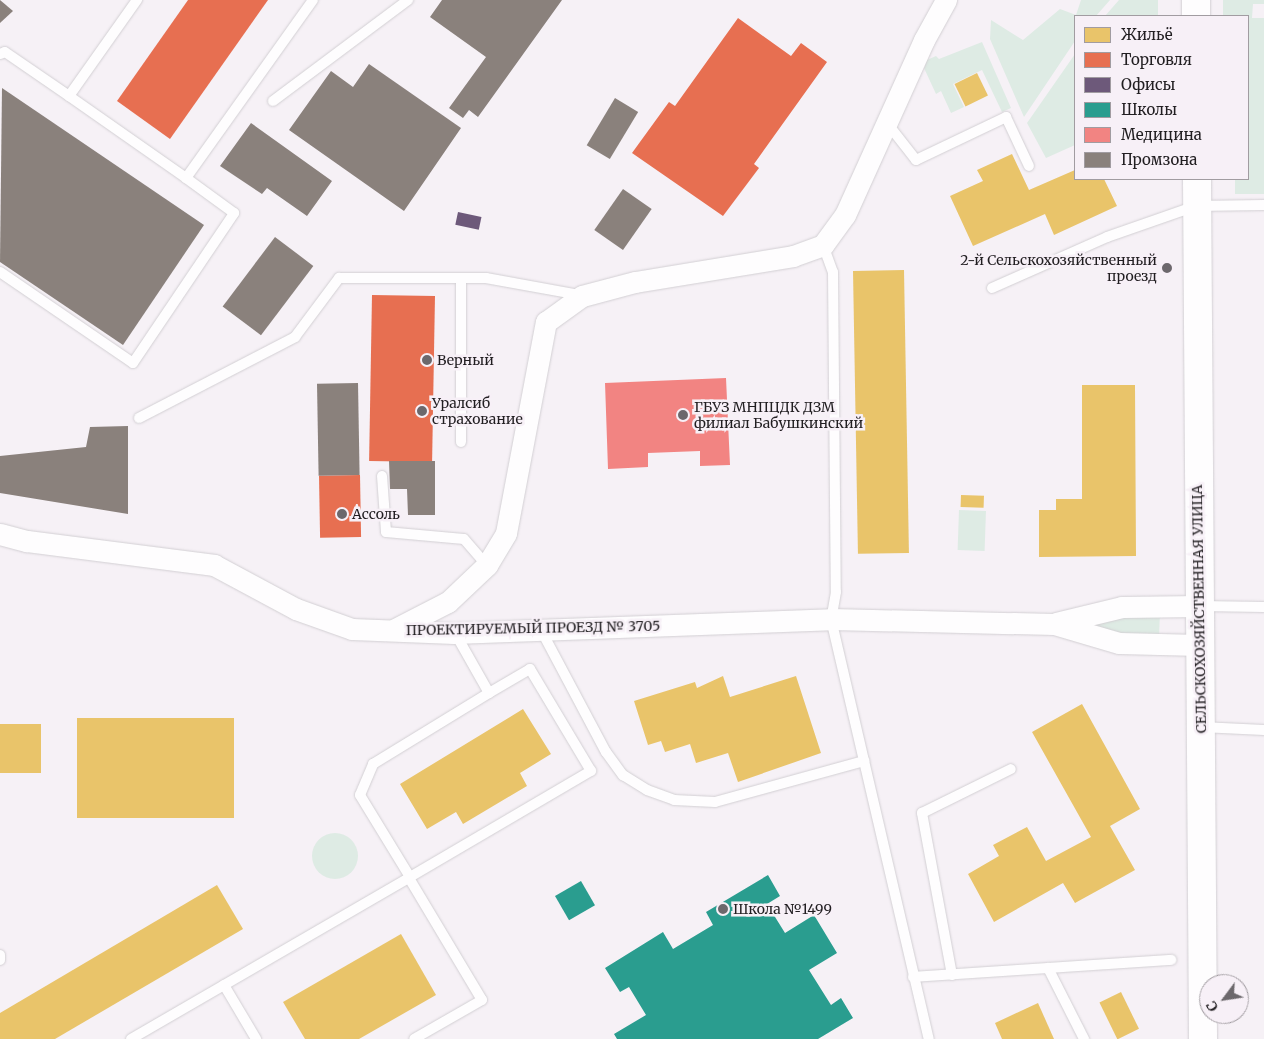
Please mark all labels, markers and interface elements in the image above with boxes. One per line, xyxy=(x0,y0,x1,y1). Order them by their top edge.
legend xyxy=(1074,15,1249,180)
text: Жильё xyxy=(1121,25,1173,44)
text: Торговля xyxy=(1121,50,1192,69)
text: Офисы xyxy=(1121,75,1176,94)
text: Школы xyxy=(1121,100,1177,119)
text: Медицина xyxy=(1121,125,1202,144)
text: Промзона xyxy=(1121,150,1197,169)
place label: 2-й Сельскохозяйственный проезд xyxy=(960,252,1157,284)
marker: 2-й Сельскохозяйственный проезд xyxy=(1161,262,1173,274)
place label: Верный xyxy=(437,352,494,368)
marker: Верный xyxy=(421,354,433,366)
place label: Уралсиб страхование xyxy=(432,395,523,428)
place label: ГБУЗ МНПЦДК ДЗМ филиал Бабушкинский xyxy=(694,399,863,432)
marker: Уралсиб страхование xyxy=(416,405,428,417)
marker: ГБУЗ МНПЦДК ДЗМ филиал Бабушкинский xyxy=(676,408,690,422)
street label: СЕЛЬСКОХОЗЯЙСТВЕННАЯ УЛИЦА xyxy=(1188,485,1210,733)
place label: Ассоль xyxy=(352,506,400,522)
marker: Ассоль xyxy=(336,508,348,520)
street label: ПРОЕКТИРУЕМЫЙ ПРОЕЗД № 3705 xyxy=(406,617,660,639)
place label: Школа №1499 xyxy=(733,901,832,917)
marker: Школа №1499 xyxy=(717,903,729,915)
north arrow xyxy=(1199,974,1249,1024)
text: С xyxy=(1202,998,1222,1015)

